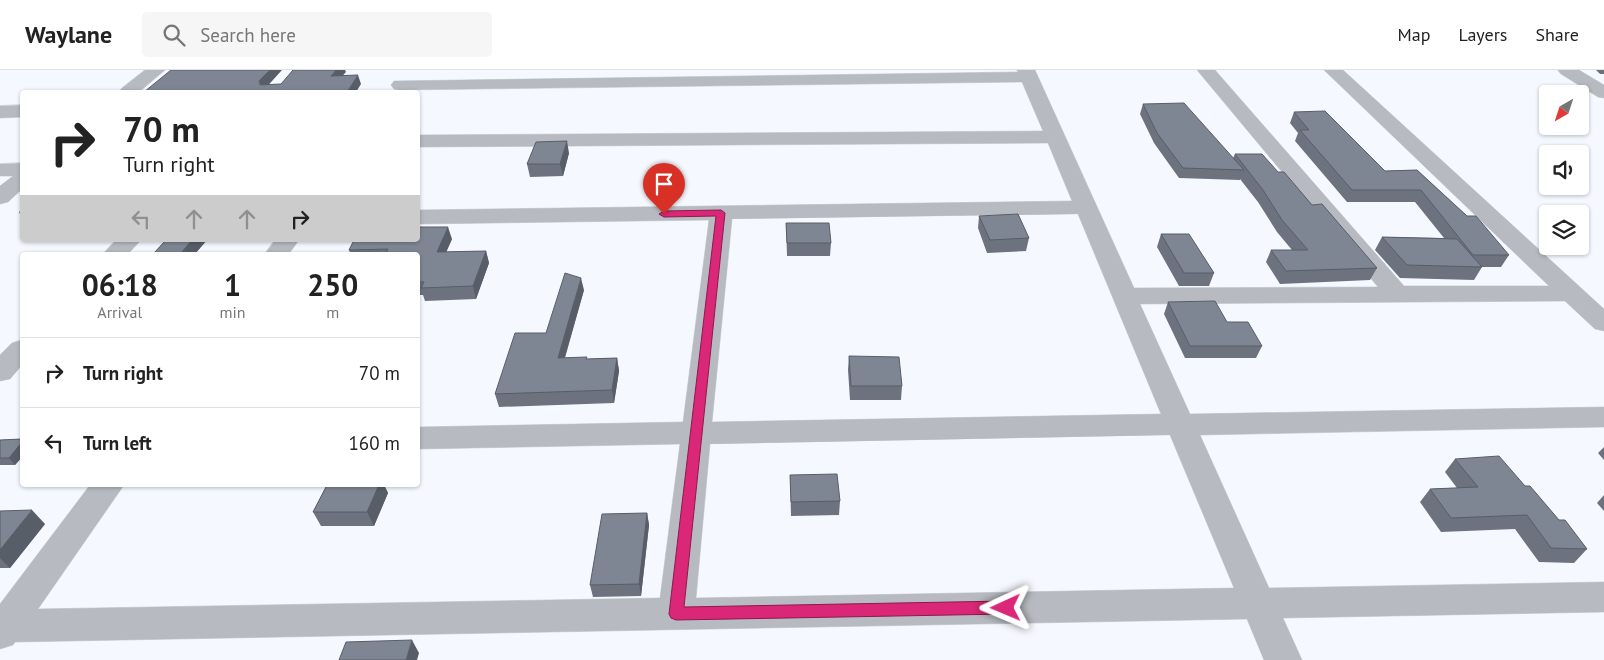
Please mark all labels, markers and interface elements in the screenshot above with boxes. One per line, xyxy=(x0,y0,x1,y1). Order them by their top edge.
search box xyxy=(142,12,492,57)
text: Waylane xyxy=(25,19,112,50)
icon: search xyxy=(160,21,188,49)
text: Search here xyxy=(200,23,296,47)
text: Map xyxy=(1398,23,1430,46)
text: Layers xyxy=(1458,23,1507,46)
text: Share xyxy=(1535,23,1579,46)
north arrow xyxy=(1539,85,1589,135)
map controls xyxy=(1539,85,1589,255)
text: 70 m xyxy=(123,106,200,152)
icon: right xyxy=(40,110,105,175)
button: sound xyxy=(1539,145,1589,195)
text: Turn right xyxy=(123,150,215,178)
pin xyxy=(643,163,685,214)
icon: arrive xyxy=(650,170,678,198)
icon: left xyxy=(127,205,155,233)
icon: ahead xyxy=(180,205,208,233)
icon: ahead xyxy=(233,205,261,233)
icon: right xyxy=(286,205,314,233)
button: layers xyxy=(1539,205,1589,255)
text: 06:18 xyxy=(82,265,158,304)
text: 1 xyxy=(224,265,241,304)
text: 250 xyxy=(307,265,358,304)
text: Arrival xyxy=(97,302,142,322)
text: min xyxy=(220,302,246,322)
text: m xyxy=(326,302,339,322)
icon: right xyxy=(40,359,68,387)
text: Turn right xyxy=(83,361,163,385)
text: 70 m xyxy=(359,361,400,385)
icon: left xyxy=(40,429,68,457)
text: Turn left xyxy=(83,431,152,455)
text: 160 m xyxy=(348,431,400,455)
position arrow xyxy=(979,581,1031,633)

